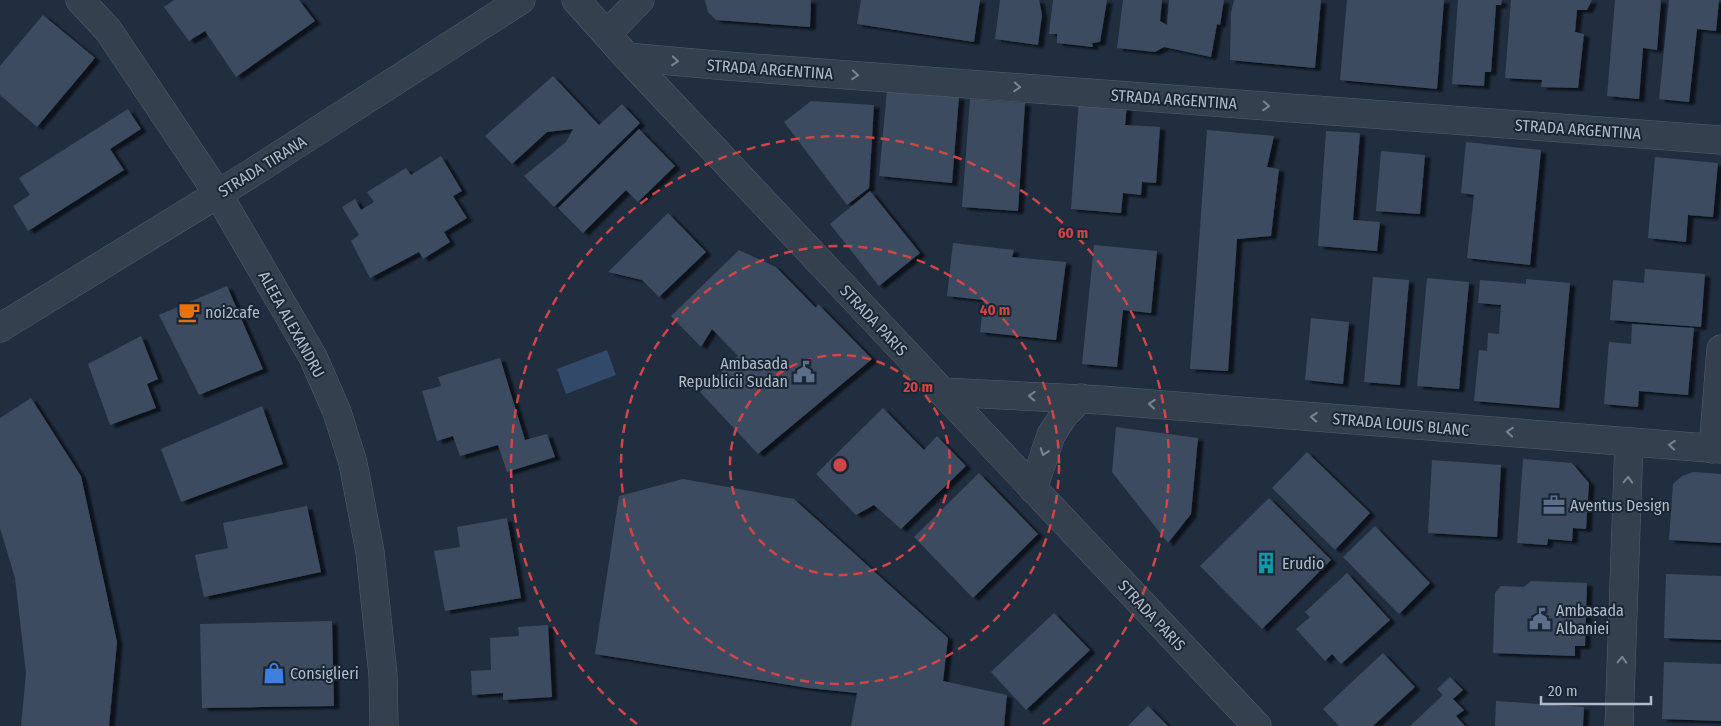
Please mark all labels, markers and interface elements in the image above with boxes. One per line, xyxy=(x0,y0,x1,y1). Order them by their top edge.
one-way arrow xyxy=(671,55,679,66)
street label: STRADA ARGENTINA xyxy=(706,56,834,83)
one-way arrow xyxy=(851,70,859,81)
one-way arrow xyxy=(1013,82,1021,93)
street label: STRADA ARGENTINA xyxy=(1110,86,1238,113)
one-way arrow xyxy=(1262,100,1270,111)
street label: STRADA ARGENTINA xyxy=(1514,116,1642,143)
street label: STRADA TIRANA xyxy=(215,131,310,201)
text: 60 m xyxy=(1058,224,1088,242)
street label: ALEEA ALEXANDRU xyxy=(254,268,329,381)
street label: STRADA PARIS xyxy=(836,281,911,360)
cafe icon: noi2cafe xyxy=(176,299,202,325)
text: 40 m xyxy=(980,301,1010,319)
place label: noi2cafe xyxy=(205,303,260,322)
place label: Ambasada Republicii Sudan xyxy=(678,354,788,391)
public building icon: Ambasada Republicii Sudan xyxy=(791,359,817,385)
text: 20 m xyxy=(902,378,933,396)
one-way arrow xyxy=(1028,390,1036,401)
one-way arrow xyxy=(1147,398,1155,409)
street label: STRADA LOUIS BLANC xyxy=(1332,409,1470,440)
one-way arrow xyxy=(1309,411,1317,422)
one-way arrow xyxy=(1506,427,1514,438)
one-way arrow xyxy=(1668,440,1676,451)
one-way arrow xyxy=(1040,447,1050,456)
centre of rings xyxy=(831,456,849,474)
one-way arrow xyxy=(1622,476,1633,484)
office icon: Aventus Design xyxy=(1541,492,1567,518)
place label: Aventus Design xyxy=(1570,496,1670,515)
building icon: Erudio xyxy=(1253,550,1279,576)
place label: Erudio xyxy=(1282,554,1324,573)
street label: STRADA PARIS xyxy=(1114,576,1189,655)
place label: Ambasada Albaniei xyxy=(1556,601,1624,638)
public building icon: Ambasada Albaniei xyxy=(1527,606,1553,632)
one-way arrow xyxy=(1616,656,1627,664)
shop icon: Consiglieri xyxy=(261,660,287,686)
place label: Consiglieri xyxy=(290,664,359,683)
scale bar xyxy=(1541,674,1651,706)
text: 20 m xyxy=(1548,682,1578,700)

